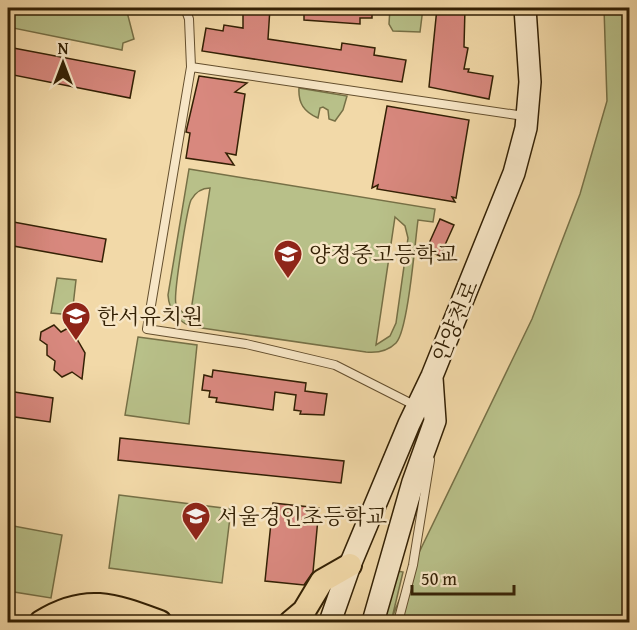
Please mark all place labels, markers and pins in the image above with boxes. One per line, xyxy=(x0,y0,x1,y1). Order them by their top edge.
school or university icon: 양정중고등학교 xyxy=(272,238,304,280)
place label: 양정중고등학교 xyxy=(309,238,458,270)
school or university icon: 한서유치원 xyxy=(60,300,92,342)
place label: 한서유치원 xyxy=(97,300,203,332)
school or university icon: 서울경인초등학교 xyxy=(180,500,212,542)
place label: 서울경인초등학교 xyxy=(217,500,387,532)

